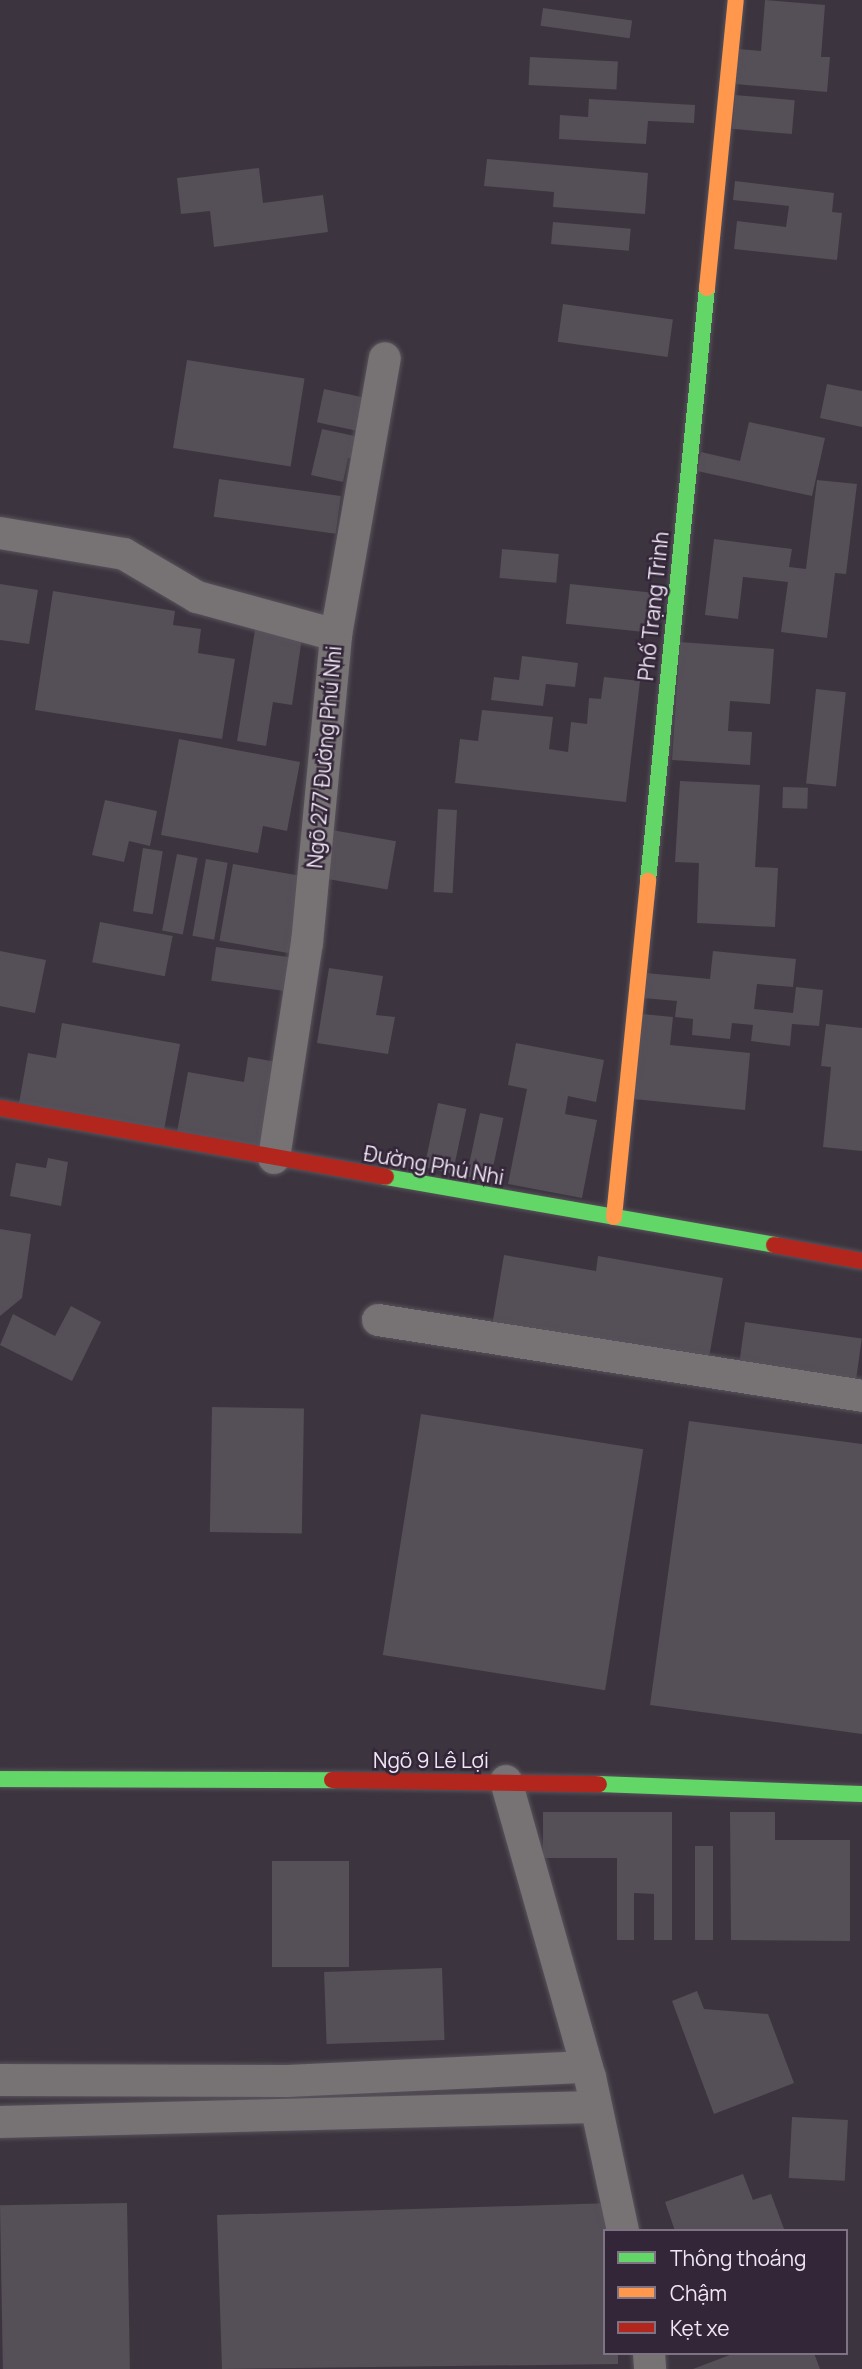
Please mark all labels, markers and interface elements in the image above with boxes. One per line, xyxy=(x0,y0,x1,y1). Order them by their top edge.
street label: Phố Trạng Trình xyxy=(633,530,673,682)
street label: Ngõ 277 Đường Phú Nhi xyxy=(302,645,346,869)
street label: Đường Phú Nhi xyxy=(362,1140,506,1190)
street label: Ngõ 9 Lê Lợi xyxy=(373,1747,489,1773)
legend xyxy=(603,2229,848,2355)
text: Thông thoáng xyxy=(670,2244,806,2272)
text: Chậm xyxy=(670,2279,727,2307)
text: Kẹt xe xyxy=(670,2314,729,2342)

